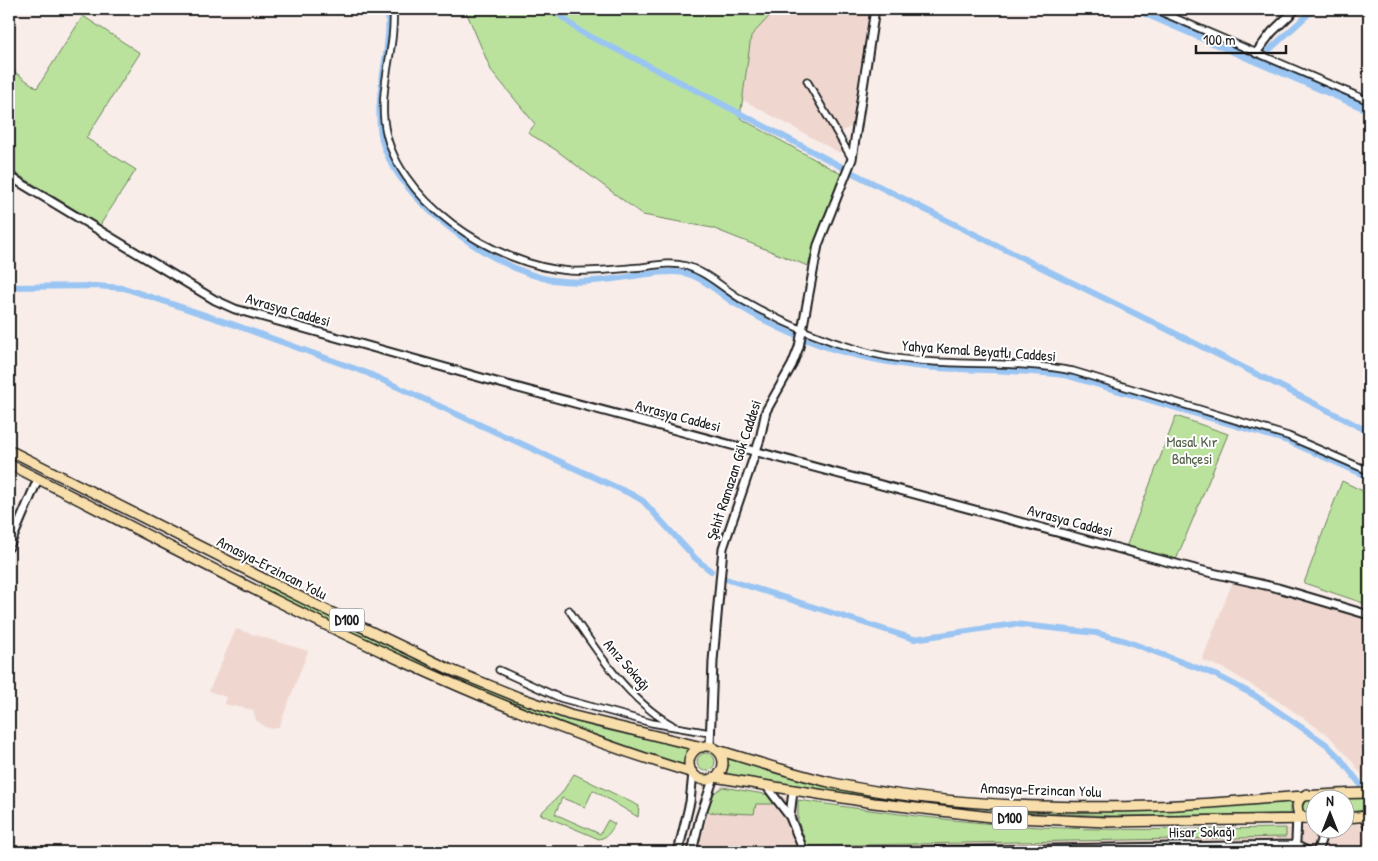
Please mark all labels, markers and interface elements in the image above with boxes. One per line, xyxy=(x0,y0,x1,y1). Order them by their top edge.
scale bar xyxy=(1196,22,1286,54)
text: 100 m xyxy=(1203,29,1236,50)
street label: Avrasya Caddesi xyxy=(243,287,333,332)
street label: Yahya Kemal Beyatlı Caddesi xyxy=(901,335,1057,366)
street label: Avrasya Caddesi xyxy=(633,394,723,437)
street label: Şehit Ramazan Gök Caddesi xyxy=(701,397,766,543)
park label: Masal Kır Bahçesi xyxy=(1167,431,1218,469)
street label: Avrasya Caddesi xyxy=(1025,499,1115,542)
street label: Amasya-Erzincan Yolu xyxy=(214,531,331,604)
road number: D100 xyxy=(330,608,364,632)
street label: Anız Sokağı xyxy=(599,634,656,695)
street label: Amasya-Erzincan Yolu xyxy=(980,777,1102,802)
north arrow xyxy=(1306,788,1356,838)
text: N xyxy=(1326,791,1334,810)
road number: D100 xyxy=(992,806,1028,830)
street label: Hisar Sokağı xyxy=(1169,820,1235,843)

